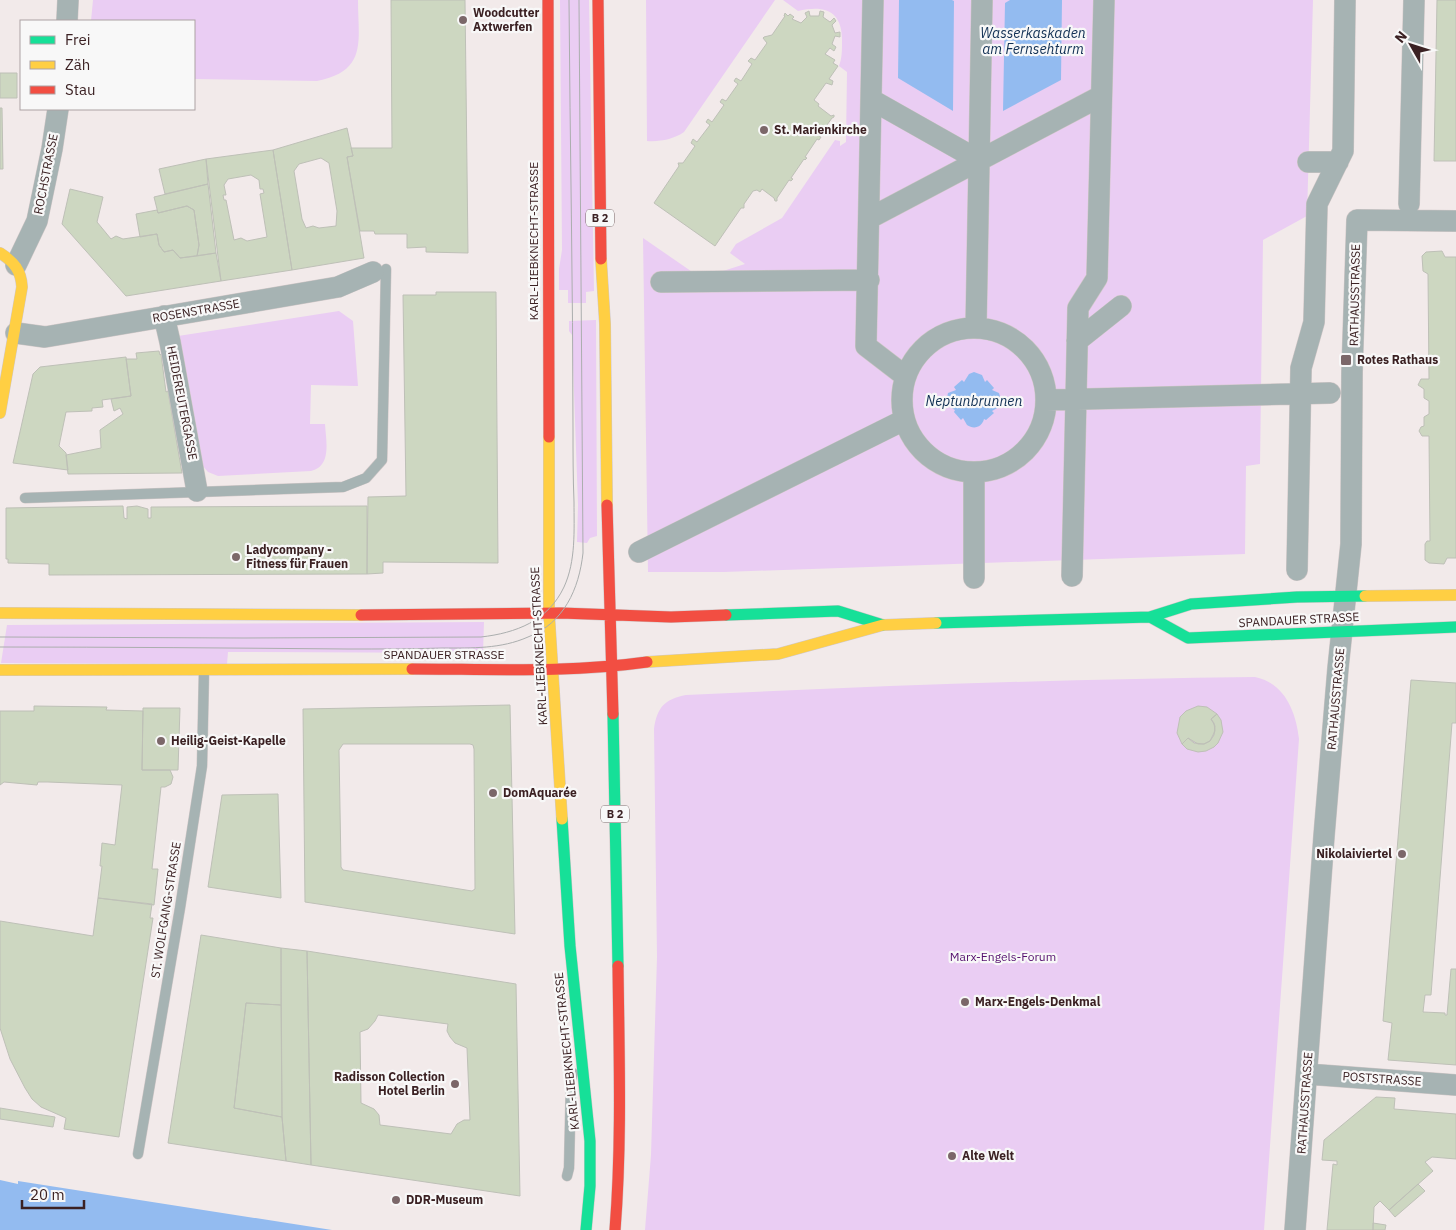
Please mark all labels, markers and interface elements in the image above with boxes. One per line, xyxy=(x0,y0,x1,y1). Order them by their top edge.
place label: Woodcutter Axtwerfen xyxy=(473,5,539,34)
marker: Woodcutter Axtwerfen xyxy=(457,14,469,26)
legend xyxy=(20,20,195,110)
north arrow xyxy=(1386,20,1436,70)
water label: Wasserkaskaden am Fernsehturm xyxy=(980,24,1086,58)
text: N xyxy=(1391,27,1411,46)
text: Frei xyxy=(65,30,91,49)
text: Zäh xyxy=(65,55,90,74)
text: Stau xyxy=(65,80,96,99)
place label: St. Marienkirche xyxy=(774,122,867,137)
marker: St. Marienkirche xyxy=(758,124,770,136)
street label: ROCHSTRASSE xyxy=(30,132,61,216)
street label: KARL-LIEBKNECHT-STRASSE xyxy=(526,162,541,320)
road number: B 2 xyxy=(586,210,614,227)
street label: RATHAUSSTRASSE xyxy=(1346,244,1363,346)
street label: ROSENSTRASSE xyxy=(151,295,241,326)
street label: HEIDEREUTERGASSE xyxy=(164,344,201,461)
place label: Rotes Rathaus xyxy=(1357,352,1438,367)
marker: Rotes Rathaus xyxy=(1339,353,1353,367)
water label: Neptunbrunnen xyxy=(926,392,1022,410)
place label: Ladycompany - Fitness für Frauen xyxy=(246,542,348,571)
marker: Ladycompany - Fitness für Frauen xyxy=(230,551,242,563)
street label: KARL-LIEBKNECHT-STRASSE xyxy=(527,566,550,726)
street label: SPANDAUER STRASSE xyxy=(1238,609,1360,630)
street label: SPANDAUER STRASSE xyxy=(384,647,504,662)
street label: RATHAUSSTRASSE xyxy=(1324,647,1347,751)
place label: Heilig-Geist-Kapelle xyxy=(171,733,286,748)
marker: Heilig-Geist-Kapelle xyxy=(155,735,167,747)
place label: DomAquarée xyxy=(503,785,577,800)
marker: DomAquarée xyxy=(487,787,499,799)
road number: B 2 xyxy=(601,806,629,822)
street label: ST. WOLFGANG-STRASSE xyxy=(147,841,184,979)
place label: Nikolaiviertel xyxy=(1316,846,1392,861)
marker: Nikolaiviertel xyxy=(1396,848,1408,860)
park label: Marx-Engels-Forum xyxy=(950,949,1056,964)
street label: KARL-LIEBKNECHT-STRASSE xyxy=(551,971,582,1131)
place label: Marx-Engels-Denkmal xyxy=(975,994,1101,1009)
marker: Marx-Engels-Denkmal xyxy=(959,996,971,1008)
street label: RATHAUSSTRASSE xyxy=(1293,1051,1316,1155)
street label: POSTSTRASSE xyxy=(1342,1068,1422,1089)
place label: Radisson Collection Hotel Berlin xyxy=(334,1069,445,1098)
marker: Radisson Collection Hotel Berlin xyxy=(449,1078,461,1090)
place label: Alte Welt xyxy=(962,1148,1015,1163)
marker: Alte Welt xyxy=(946,1150,958,1162)
scale bar xyxy=(22,1178,85,1210)
text: 20 m xyxy=(30,1185,65,1204)
place label: DDR-Museum xyxy=(406,1192,483,1207)
marker: DDR-Museum xyxy=(390,1194,402,1206)

